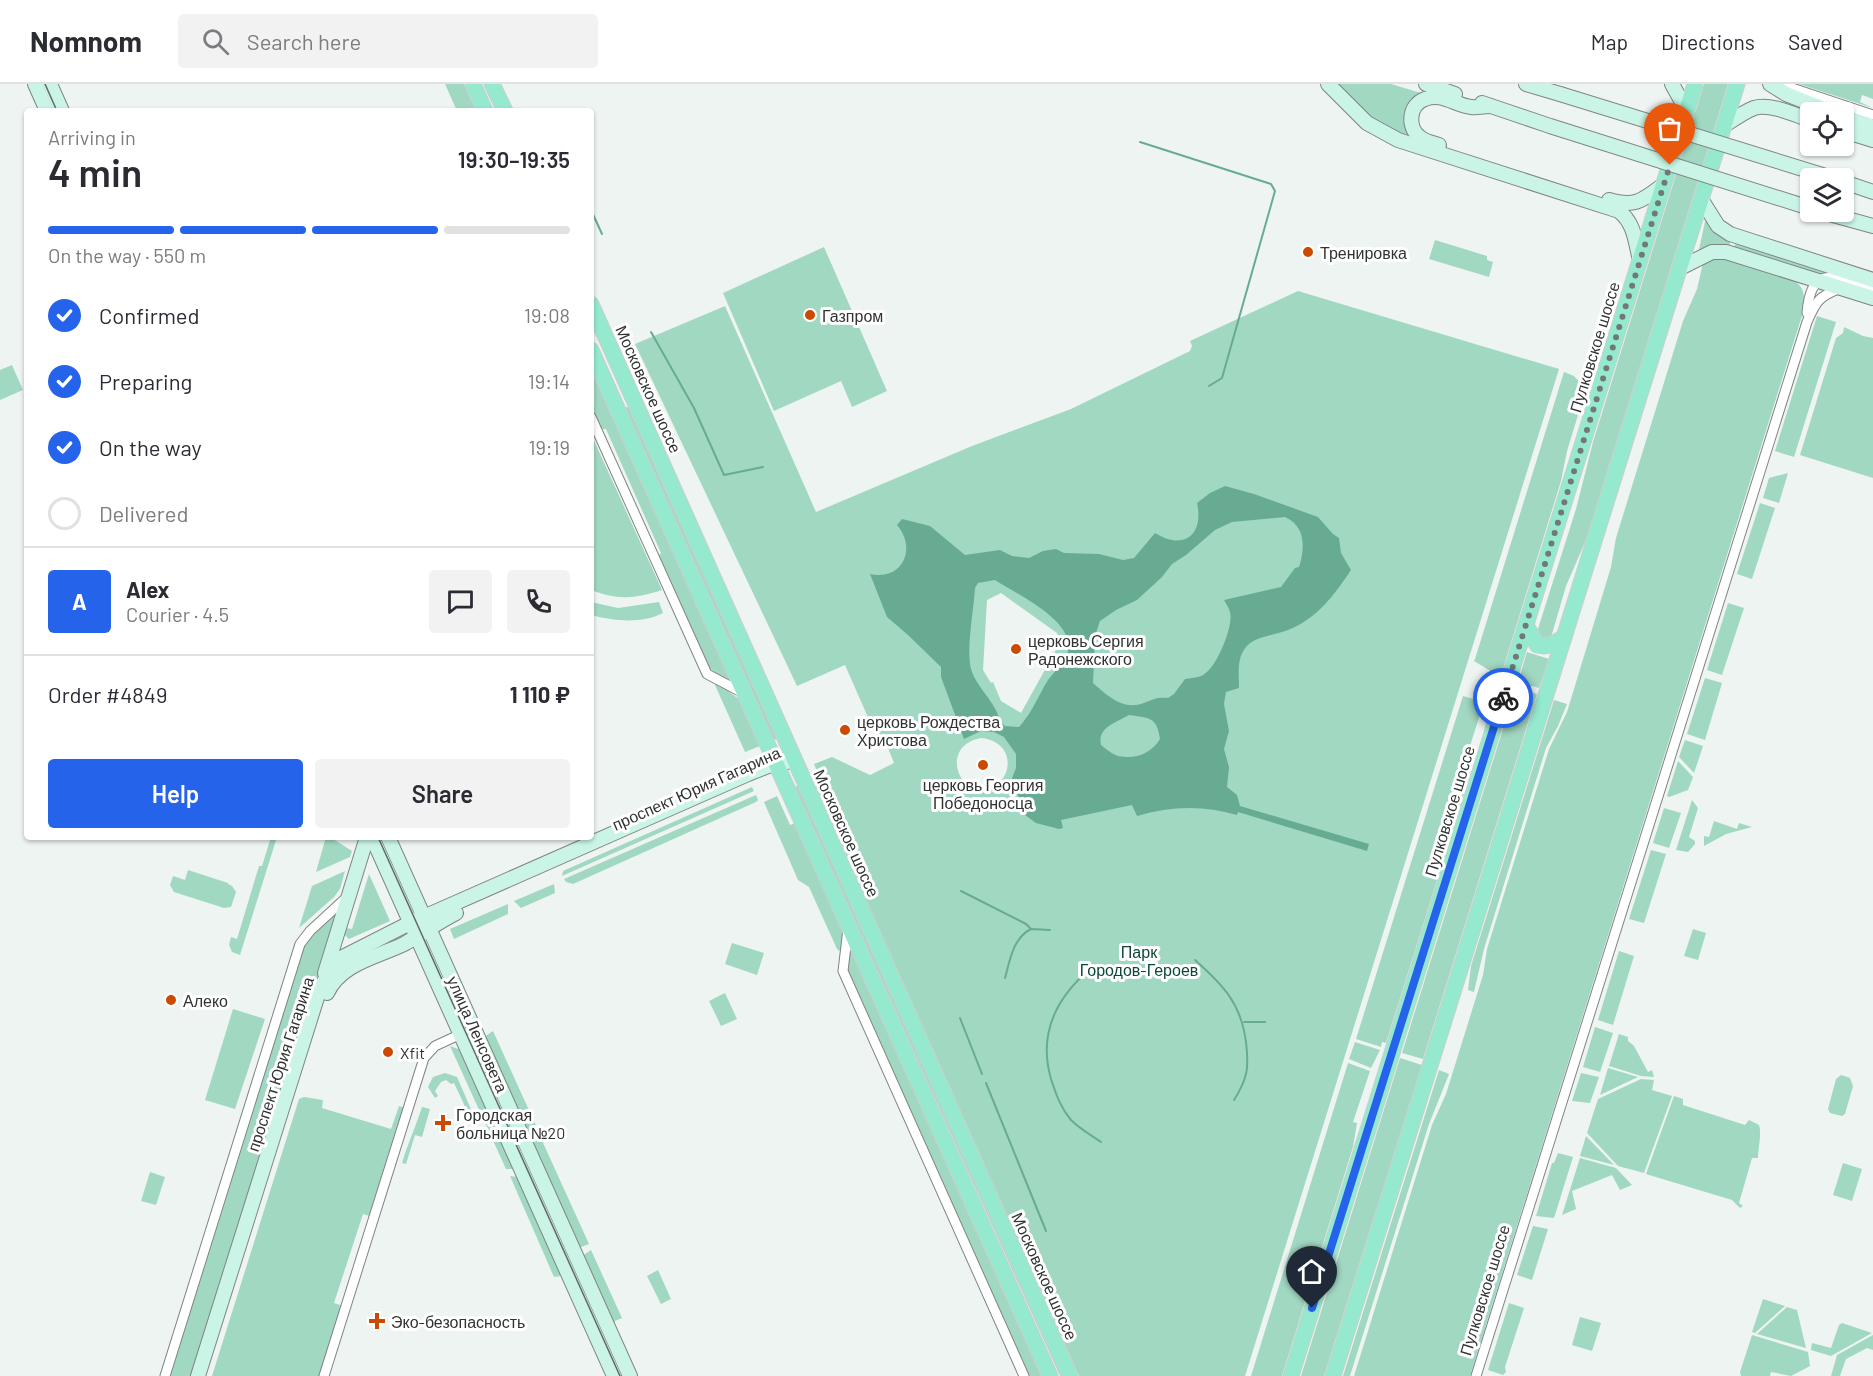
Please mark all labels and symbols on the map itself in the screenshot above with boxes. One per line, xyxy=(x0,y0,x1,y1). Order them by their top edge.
pin xyxy=(1644,103,1695,165)
place label: Тренировка xyxy=(1320,243,1407,262)
marker: Тренировка xyxy=(1301,245,1315,259)
street label: Пулковское шоссе xyxy=(1565,279,1623,415)
place label: Газпром xyxy=(822,306,883,325)
marker: Газпром xyxy=(803,308,817,322)
street label: Московское шоссе xyxy=(612,322,686,456)
place label: церковь Сергия Радонежского xyxy=(1028,631,1144,668)
marker: церковь Сергия Радонежского xyxy=(1009,642,1023,656)
courier xyxy=(1473,668,1533,728)
place label: церковь Рождества Христова xyxy=(857,712,1000,749)
marker: церковь Рождества Христова xyxy=(838,723,852,737)
street label: проспект Юрия Гагарина xyxy=(609,742,783,834)
street label: Пулковское шоссе xyxy=(1420,743,1478,879)
marker: церковь Георгия Победоносца xyxy=(976,758,990,772)
street label: Московское шоссе xyxy=(810,766,884,900)
place label: церковь Георгия Победоносца xyxy=(923,775,1043,812)
park label: Парк Городов-Героев xyxy=(1080,942,1198,979)
street label: улица Ленсовета xyxy=(444,973,512,1095)
street label: проспект Юрия Гагарина xyxy=(243,974,317,1154)
place label: Алеко xyxy=(183,991,228,1010)
marker: Алеко xyxy=(164,993,178,1007)
place label: Xfit xyxy=(400,1043,425,1062)
marker: Xfit xyxy=(381,1045,395,1059)
place label: Городская больница №20 xyxy=(456,1105,565,1142)
marker: Городская больница №20 xyxy=(434,1114,452,1132)
street label: Московское шоссе xyxy=(1008,1209,1082,1343)
street label: Пулковское шоссе xyxy=(1455,1222,1513,1358)
pin xyxy=(1286,1246,1337,1308)
marker: Эко-безопасность xyxy=(368,1312,386,1330)
place label: Эко-безопасность xyxy=(391,1312,525,1331)

